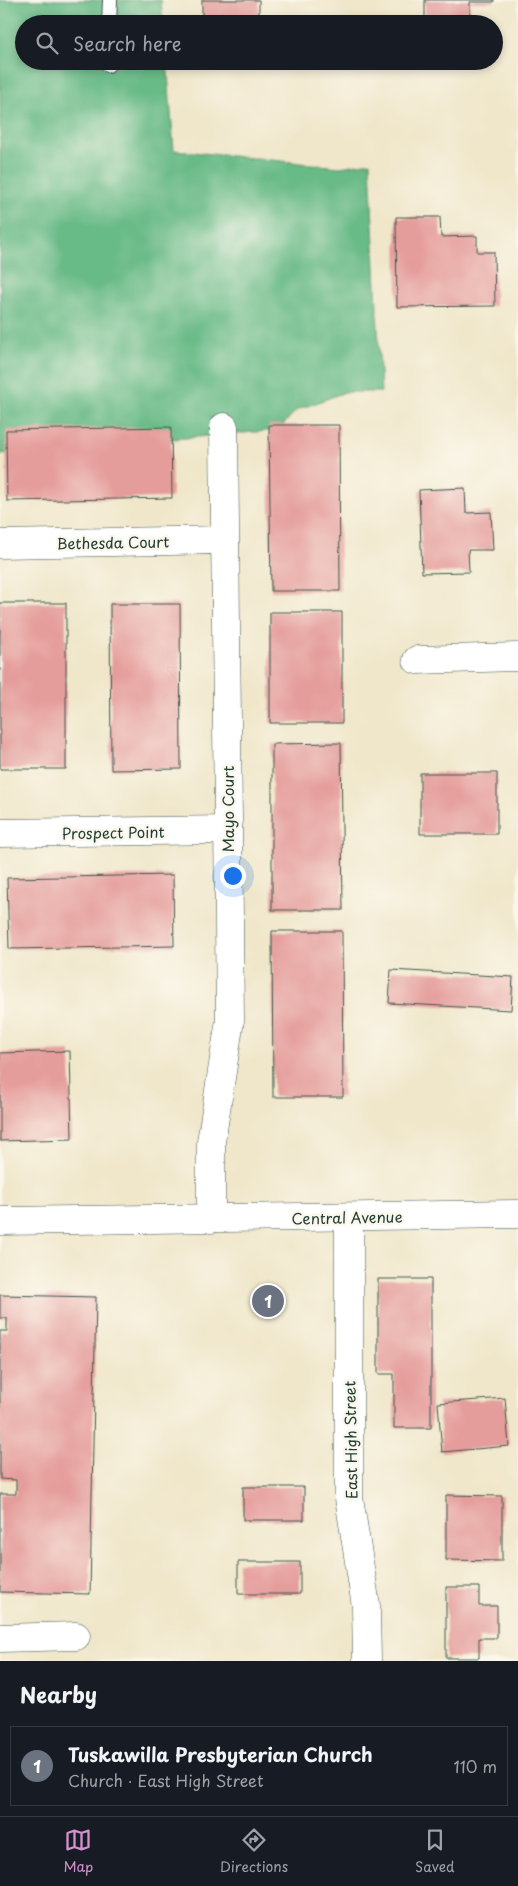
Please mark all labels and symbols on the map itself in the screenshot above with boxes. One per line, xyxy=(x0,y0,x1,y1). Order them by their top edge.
street label: Bethesda Court xyxy=(57,530,169,554)
street label: Mayo Court xyxy=(216,766,239,852)
street label: Prospect Point xyxy=(61,820,165,844)
your location xyxy=(220,863,246,889)
street label: Central Avenue xyxy=(291,1205,403,1229)
pin: 1 xyxy=(252,1282,284,1320)
street label: East High Street xyxy=(337,1381,363,1499)

